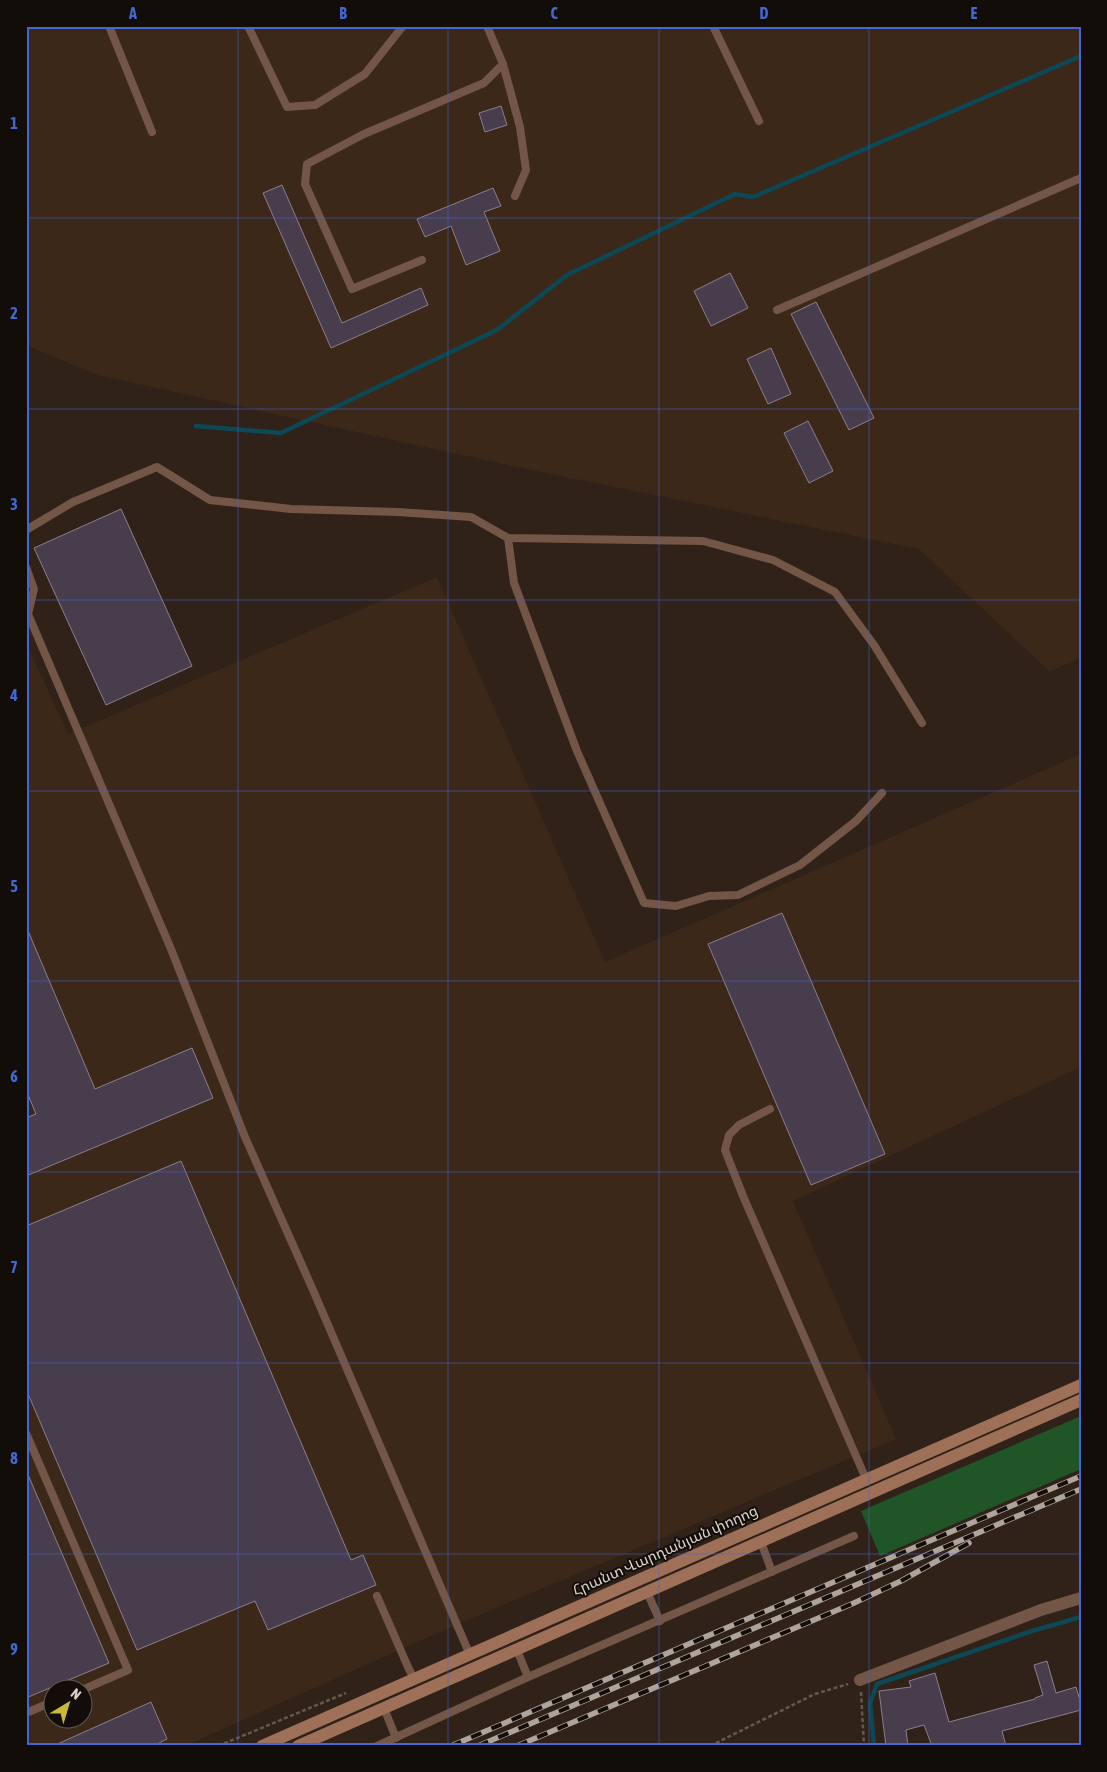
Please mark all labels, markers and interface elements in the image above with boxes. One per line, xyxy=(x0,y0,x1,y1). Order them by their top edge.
text: A xyxy=(128,4,137,22)
text: B xyxy=(339,4,347,22)
text: C xyxy=(550,4,558,22)
text: D xyxy=(760,4,769,22)
text: E xyxy=(971,4,978,22)
text: 1 xyxy=(10,114,18,132)
text: 2 xyxy=(10,304,18,322)
text: 3 xyxy=(10,495,18,513)
text: 4 xyxy=(9,686,18,704)
text: 5 xyxy=(10,877,18,895)
text: 6 xyxy=(10,1067,18,1085)
text: 7 xyxy=(10,1258,18,1276)
text: 8 xyxy=(10,1449,18,1467)
street label: Հրանտ Վարդանյան փողոց xyxy=(570,1501,761,1600)
text: 9 xyxy=(10,1640,18,1658)
north arrow xyxy=(42,1680,92,1730)
text: N xyxy=(68,1685,84,1703)

